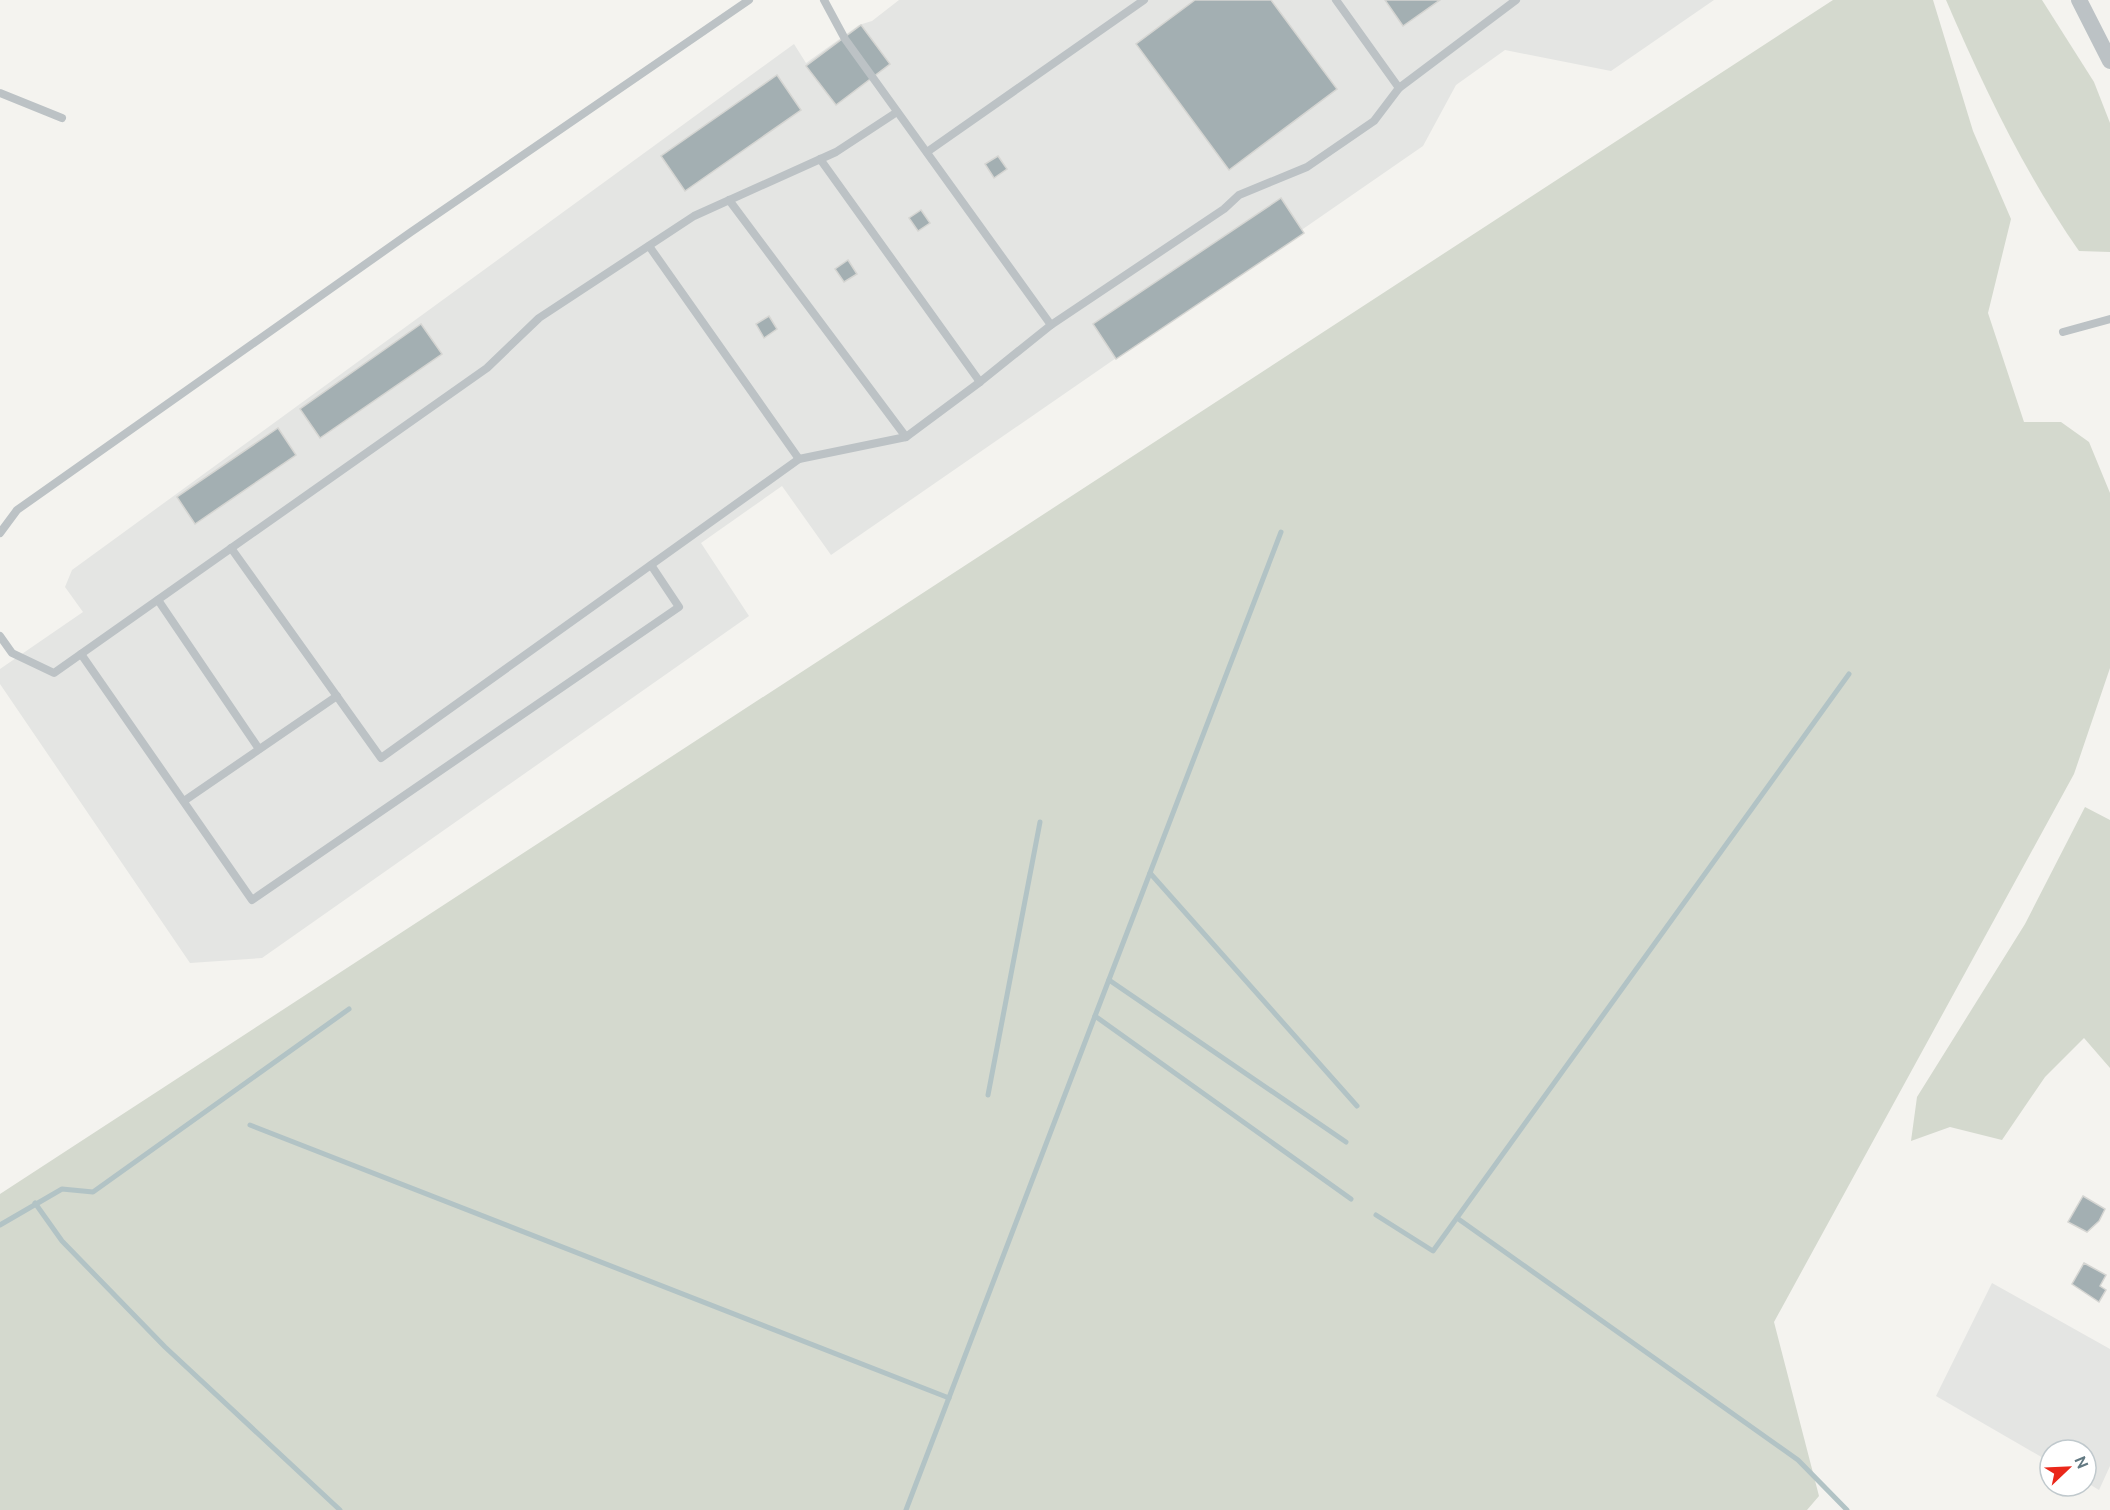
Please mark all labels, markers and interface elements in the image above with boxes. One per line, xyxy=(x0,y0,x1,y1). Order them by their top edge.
north arrow xyxy=(2038,1438,2098,1498)
text: N xyxy=(2071,1453,2092,1471)

